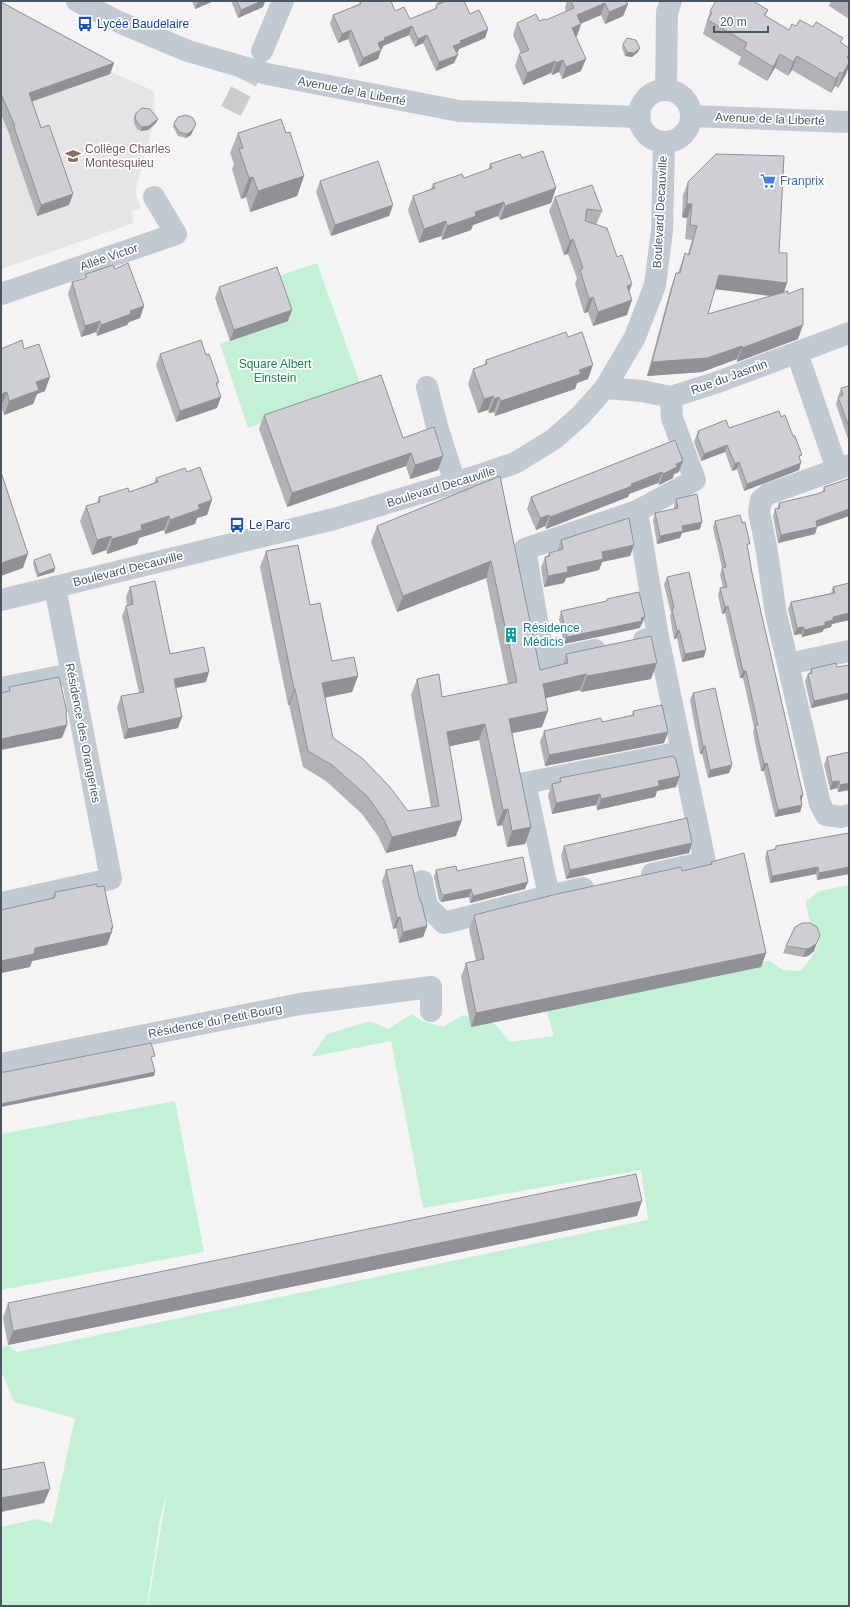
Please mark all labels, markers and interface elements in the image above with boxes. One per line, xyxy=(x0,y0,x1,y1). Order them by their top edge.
scale bar xyxy=(714,8,768,34)
bus stop icon: Lycée Baudelaire xyxy=(76,15,94,33)
text: 20 m xyxy=(720,15,747,29)
place label: Lycée Baudelaire xyxy=(97,17,190,31)
street label: Avenue de la Liberté xyxy=(297,74,408,108)
street label: Avenue de la Liberté xyxy=(715,110,825,128)
place label: Collège Charles Montesquieu xyxy=(85,142,170,170)
school or university icon: Collège Charles Montesquieu xyxy=(64,147,82,165)
street label: Boulevard Decauville xyxy=(650,155,670,269)
supermarket icon: Franprix xyxy=(759,172,777,190)
place label: Franprix xyxy=(780,174,824,188)
street label: Allée Victor xyxy=(78,241,140,273)
park label: Square Albert Einstein xyxy=(239,357,312,385)
street label: Rue du Jasmin xyxy=(689,357,769,397)
street label: Boulevard Decauville xyxy=(385,464,497,510)
bus stop icon: Le Parc xyxy=(228,516,246,534)
place label: Le Parc xyxy=(249,518,290,532)
street label: Boulevard Decauville xyxy=(72,548,185,589)
place label: Résidence Médicis xyxy=(523,621,580,649)
building icon: Résidence Médicis xyxy=(502,626,520,644)
street label: Résidence des Orangeries xyxy=(63,662,103,804)
street label: Résidence du Petit Bourg xyxy=(147,1001,283,1041)

